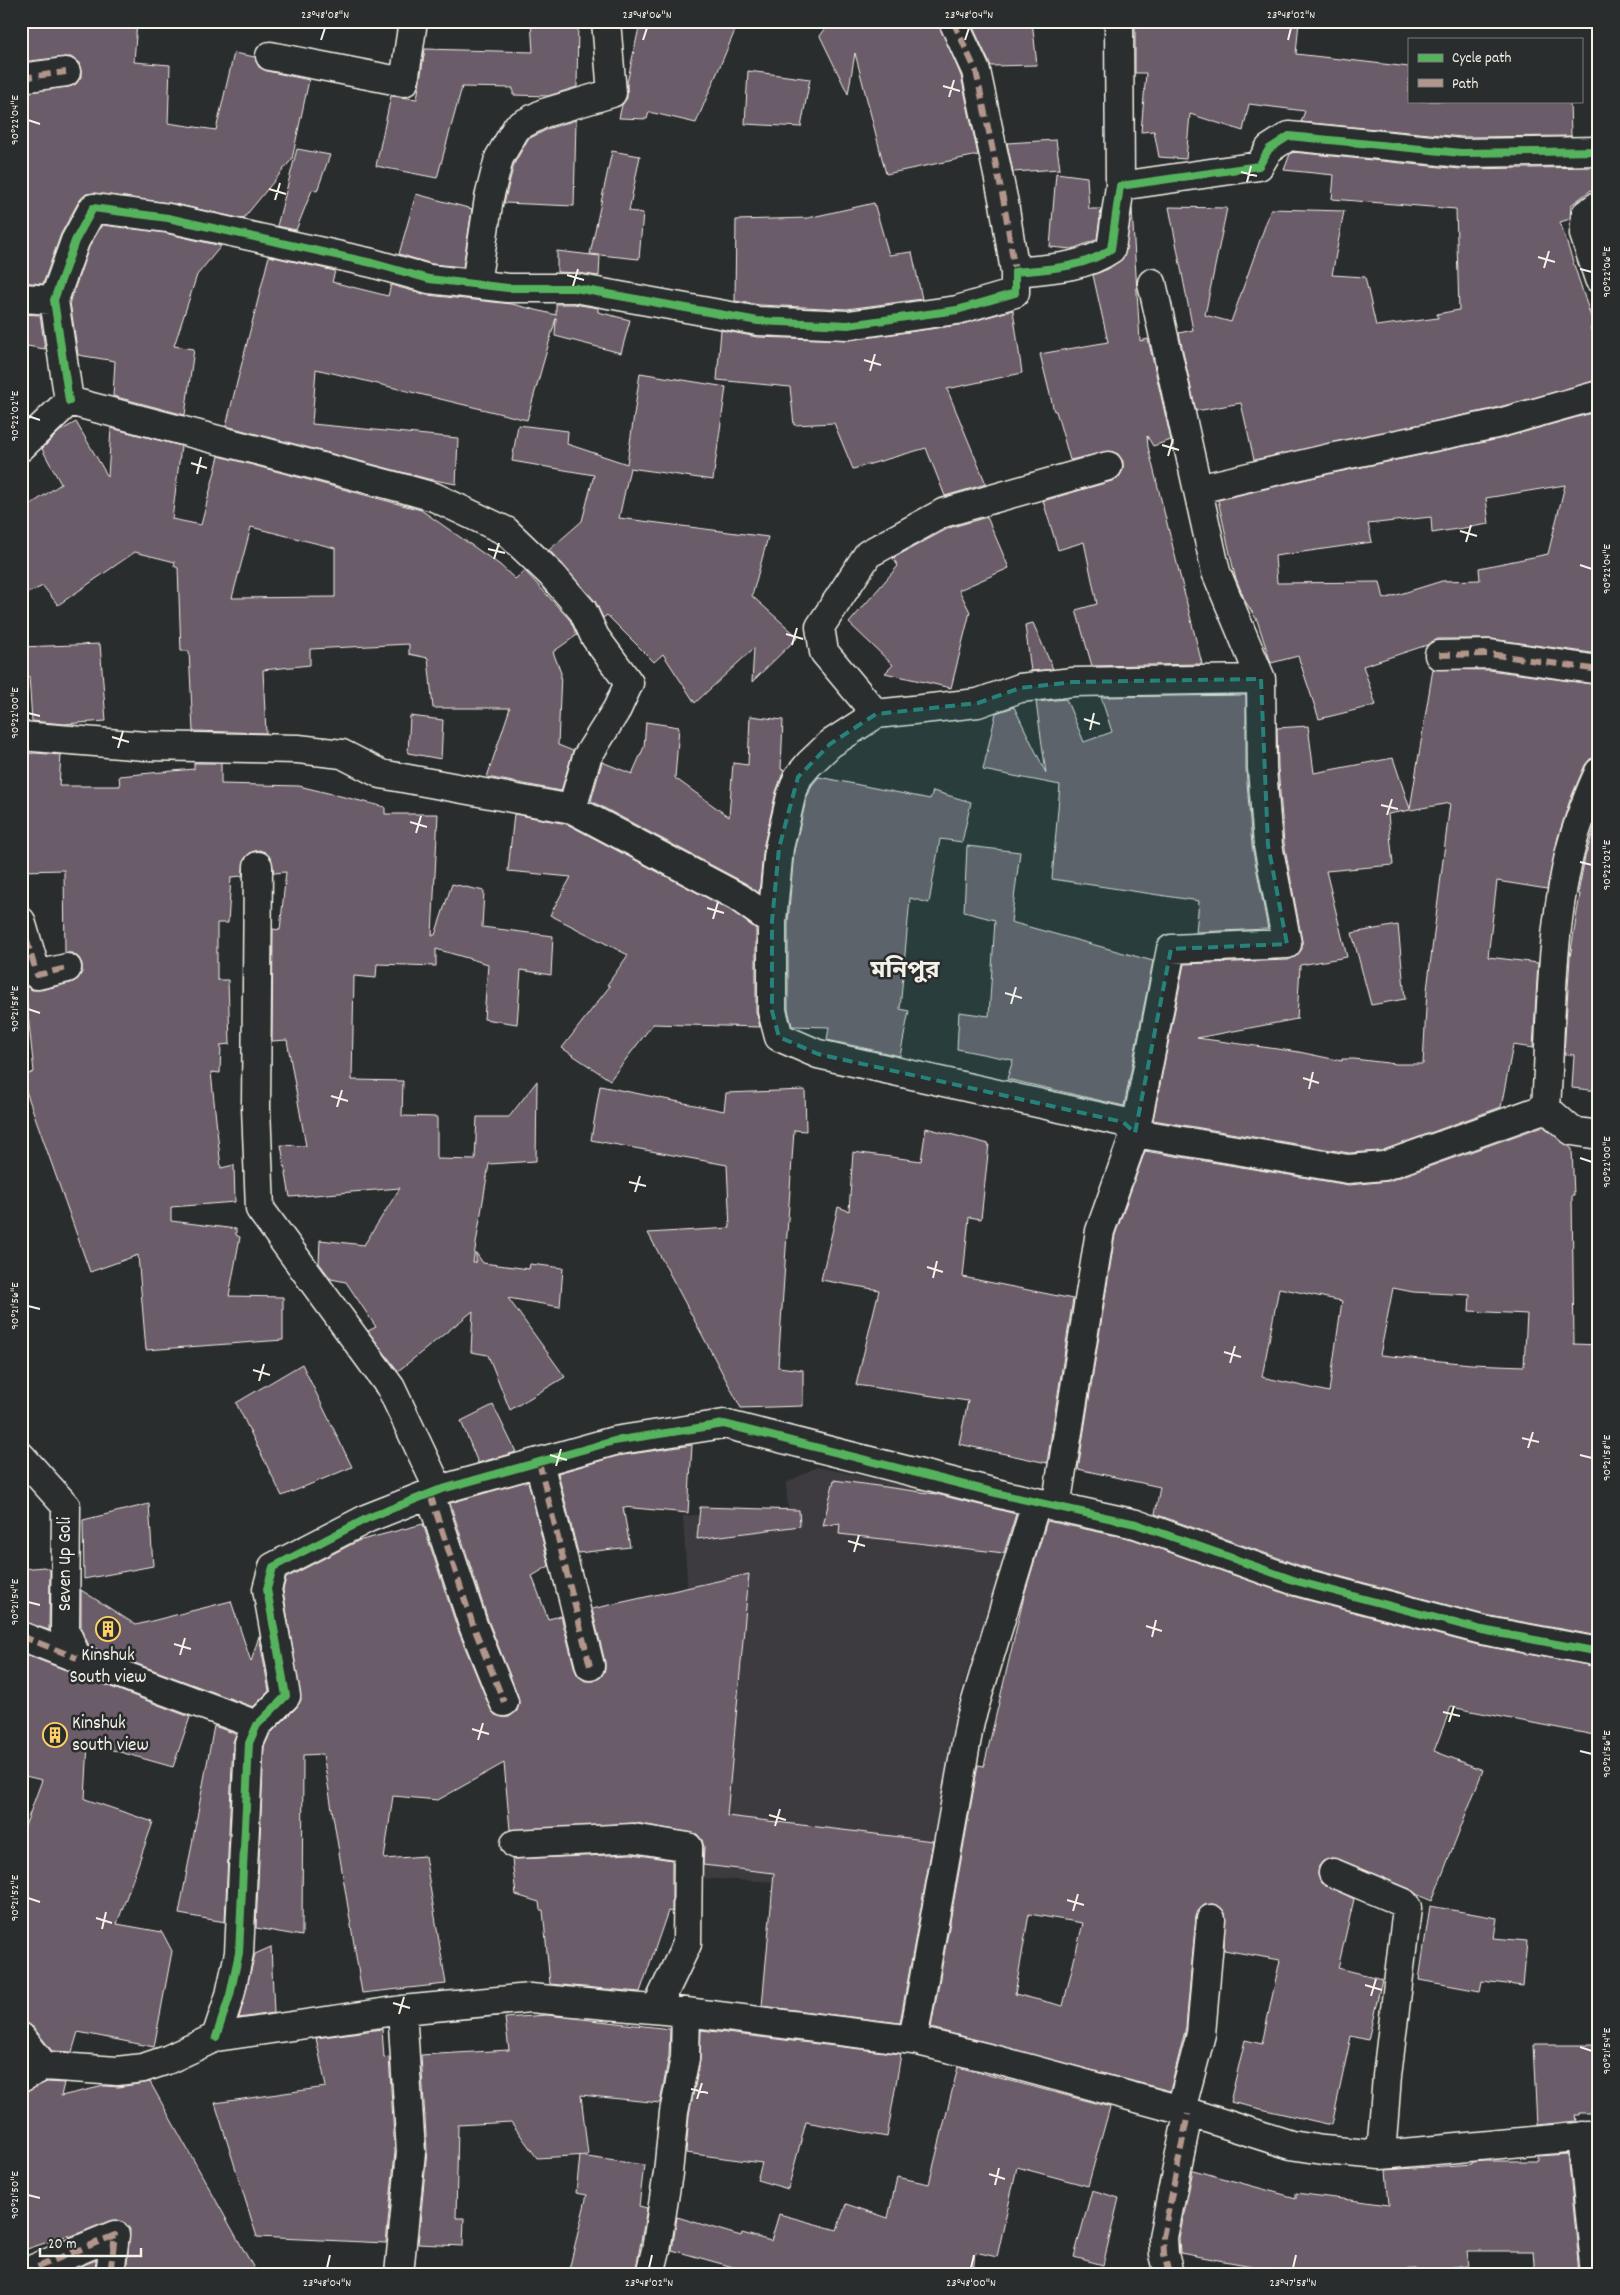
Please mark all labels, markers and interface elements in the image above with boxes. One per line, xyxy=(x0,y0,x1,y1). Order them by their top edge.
text: 23°48'08"N xyxy=(301,7,349,24)
text: 23°48'06"N xyxy=(622,7,672,24)
text: 23°48'04"N xyxy=(945,7,993,24)
text: 23°48'02"N xyxy=(1267,7,1315,24)
legend xyxy=(1408,38,1582,102)
text: Cycle path xyxy=(1452,48,1512,70)
text: Path xyxy=(1452,74,1478,96)
text: 90°22'04"E xyxy=(7,94,24,145)
text: 90°22'06"E xyxy=(1599,246,1616,297)
text: 90°22'02"E xyxy=(7,390,24,441)
text: 90°22'04"E xyxy=(1599,543,1616,594)
text: 90°22'00"E xyxy=(7,687,24,739)
text: 90°22'02"E xyxy=(1599,839,1616,890)
district label: মনিপুর xyxy=(870,955,940,989)
text: 90°21'58"E xyxy=(7,985,24,1032)
text: 90°22'00"E xyxy=(1599,1136,1616,1188)
text: 90°21'56"E xyxy=(7,1282,24,1330)
text: 90°21'58"E xyxy=(1599,1434,1616,1481)
street label: Seven Up Goli xyxy=(53,1516,80,1611)
text: 90°21'54"E xyxy=(7,1578,24,1625)
building icon: Kinshuk South view xyxy=(95,1616,121,1642)
place label: Kinshuk South view xyxy=(69,1643,147,1692)
place label: Kinshuk south view xyxy=(72,1711,149,1760)
building icon: Kinshuk south view xyxy=(42,1722,68,1748)
text: 90°21'56"E xyxy=(1599,1730,1616,1778)
text: 90°21'52"E xyxy=(7,1874,24,1921)
text: 90°21'54"E xyxy=(1599,2027,1616,2074)
text: 90°21'50"E xyxy=(7,2170,24,2219)
scale bar xyxy=(40,2225,141,2257)
text: 20 m xyxy=(48,2234,76,2256)
text: 23°48'04"N xyxy=(303,2275,351,2292)
text: 23°48'02"N xyxy=(625,2275,673,2292)
text: 23°48'00"N xyxy=(946,2275,996,2292)
text: 23°47'58"N xyxy=(1270,2275,1317,2292)

